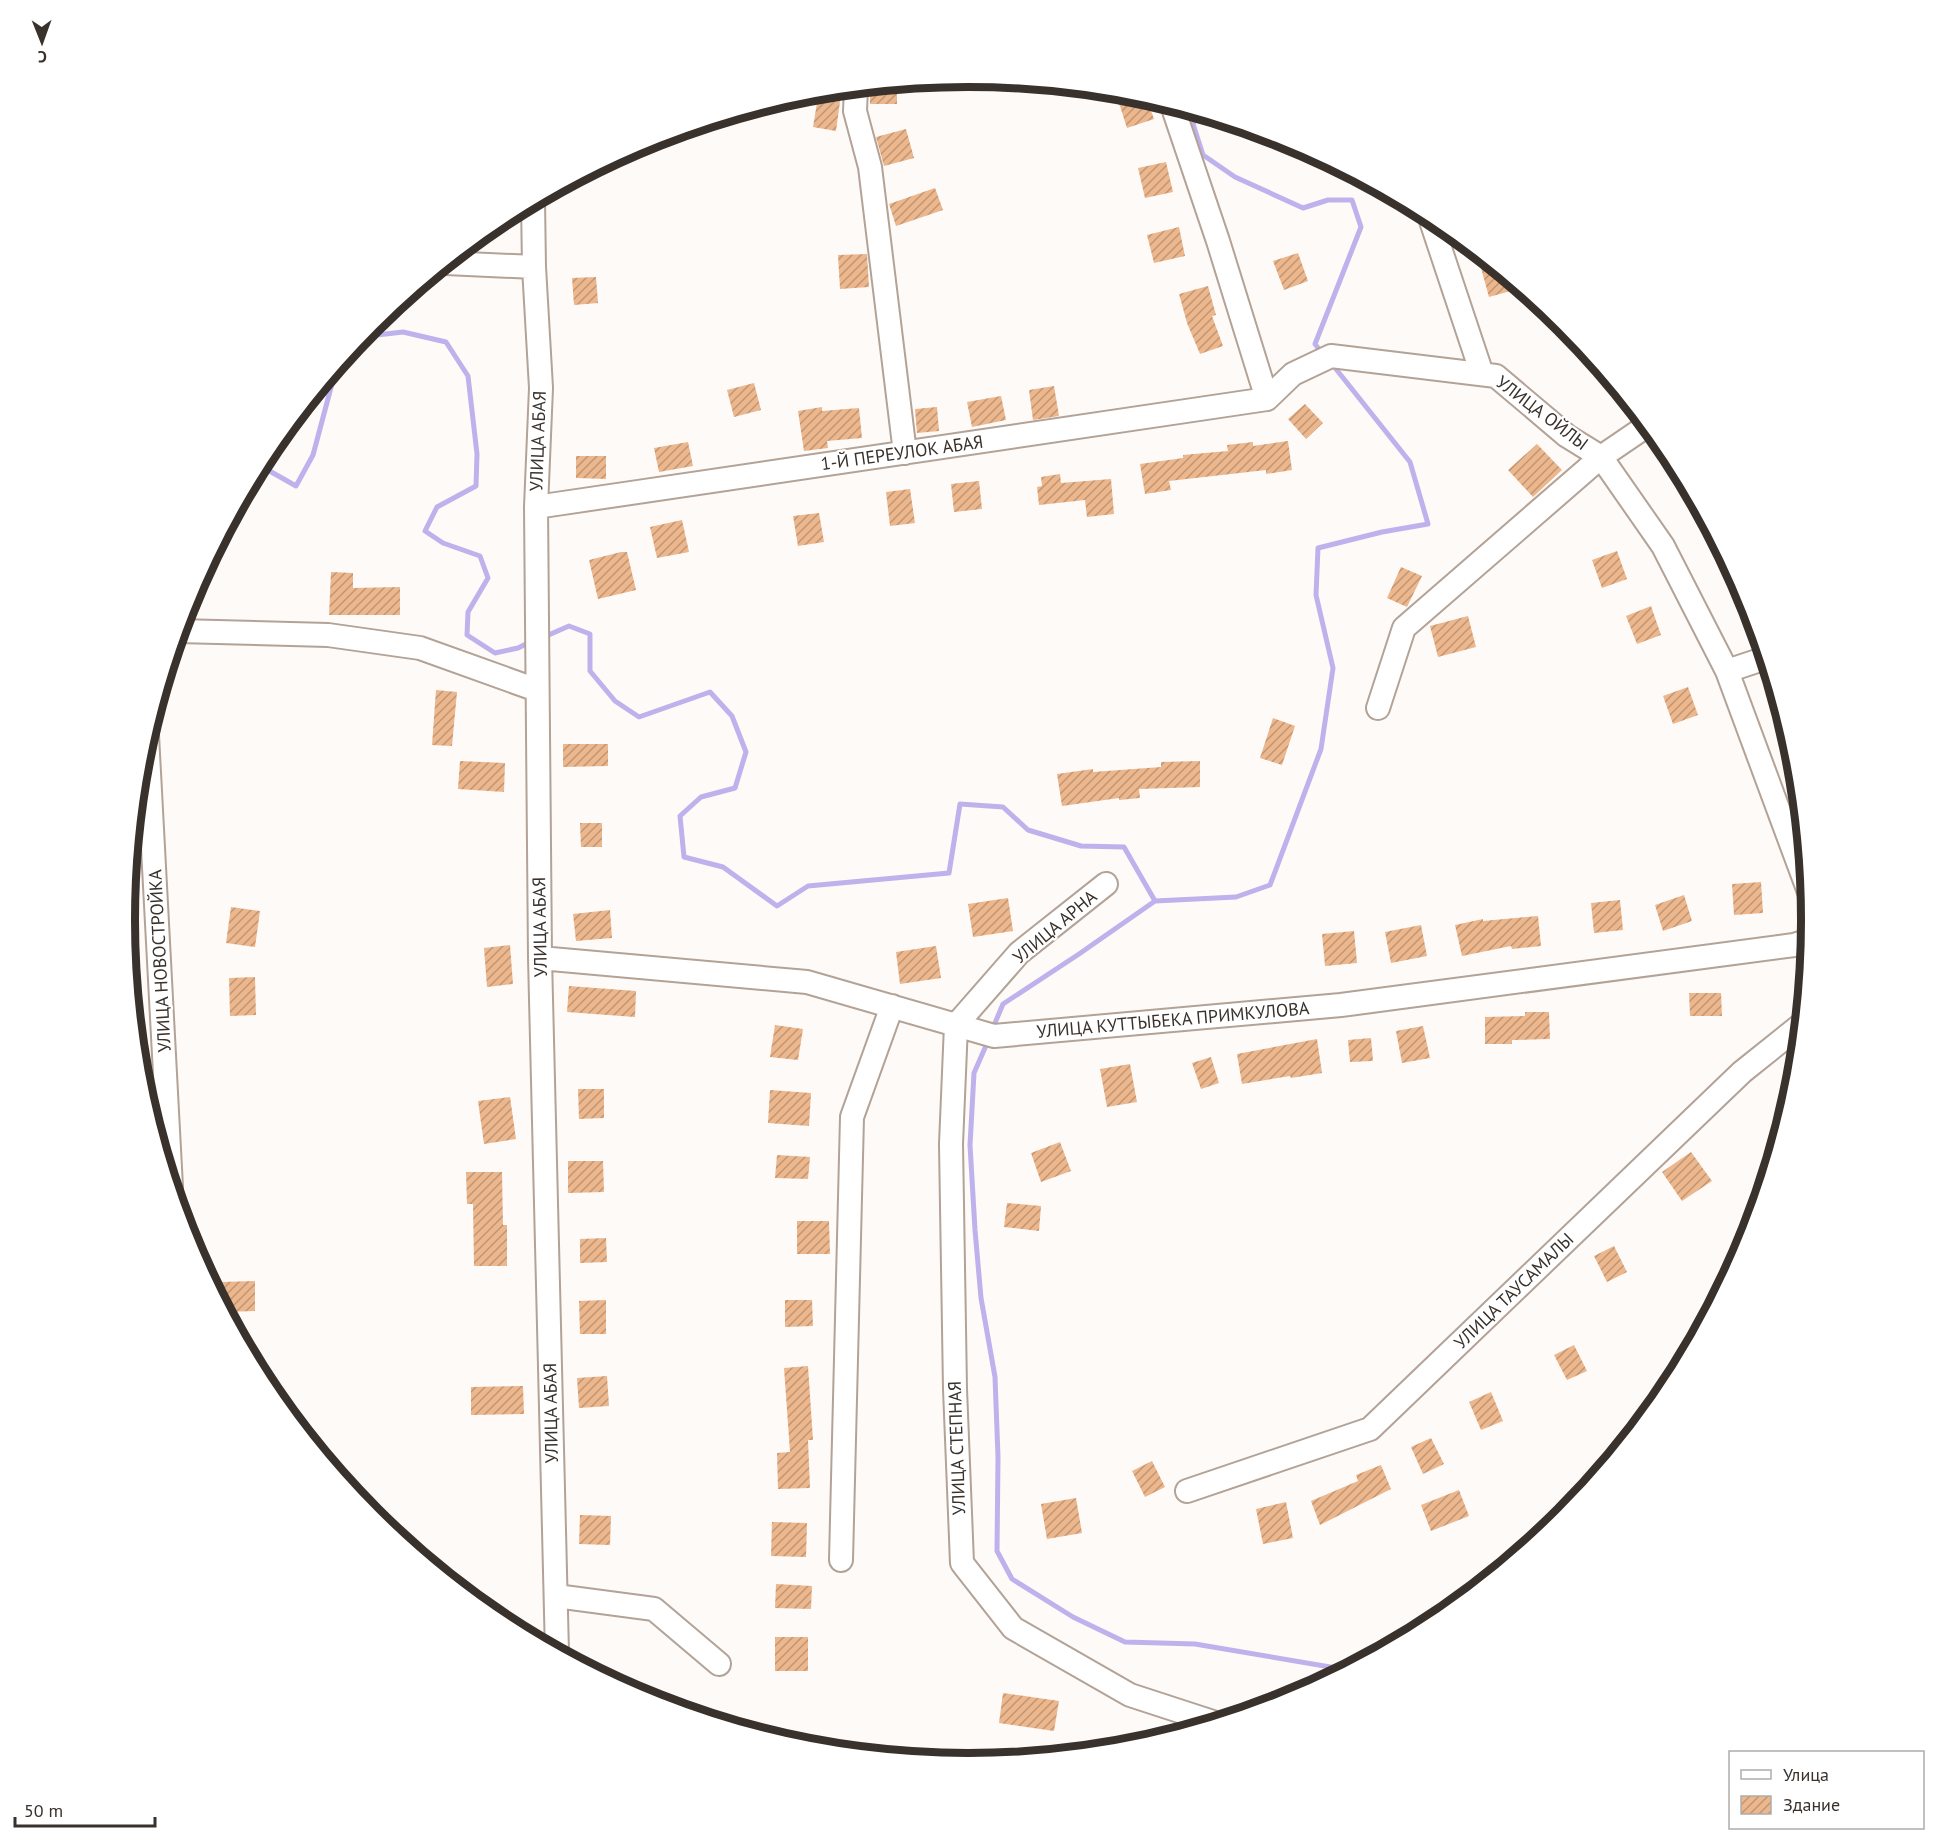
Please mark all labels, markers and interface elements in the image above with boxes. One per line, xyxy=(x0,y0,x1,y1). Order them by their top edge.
north arrow xyxy=(12,12,72,72)
text: С xyxy=(38,47,47,67)
street label: УЛИЦА ОЙЛЫ xyxy=(1492,370,1593,455)
street label: УЛИЦА АБАЯ xyxy=(524,390,551,492)
street label: 1-Й ПЕРЕУЛОК АБАЯ xyxy=(819,430,985,475)
street label: УЛИЦА НОВОСТРОЙКА xyxy=(143,869,176,1053)
street label: УЛИЦА АБАЯ xyxy=(527,877,552,977)
street label: УЛИЦА АРНА xyxy=(1008,885,1102,968)
street label: УЛИЦА КУТТЫБЕКА ПРИМКУЛОВА xyxy=(1036,996,1311,1043)
street label: УЛИЦА ТАУСАМАЛЫ xyxy=(1449,1228,1578,1354)
street label: УЛИЦА АБАЯ xyxy=(538,1363,563,1463)
street label: УЛИЦА СТЕПНАЯ xyxy=(943,1381,970,1516)
legend xyxy=(1729,1751,1924,1829)
text: Улица xyxy=(1783,1763,1829,1786)
scale bar xyxy=(15,1790,154,1828)
text: Здание xyxy=(1783,1793,1840,1816)
text: 50 m xyxy=(24,1799,63,1822)

